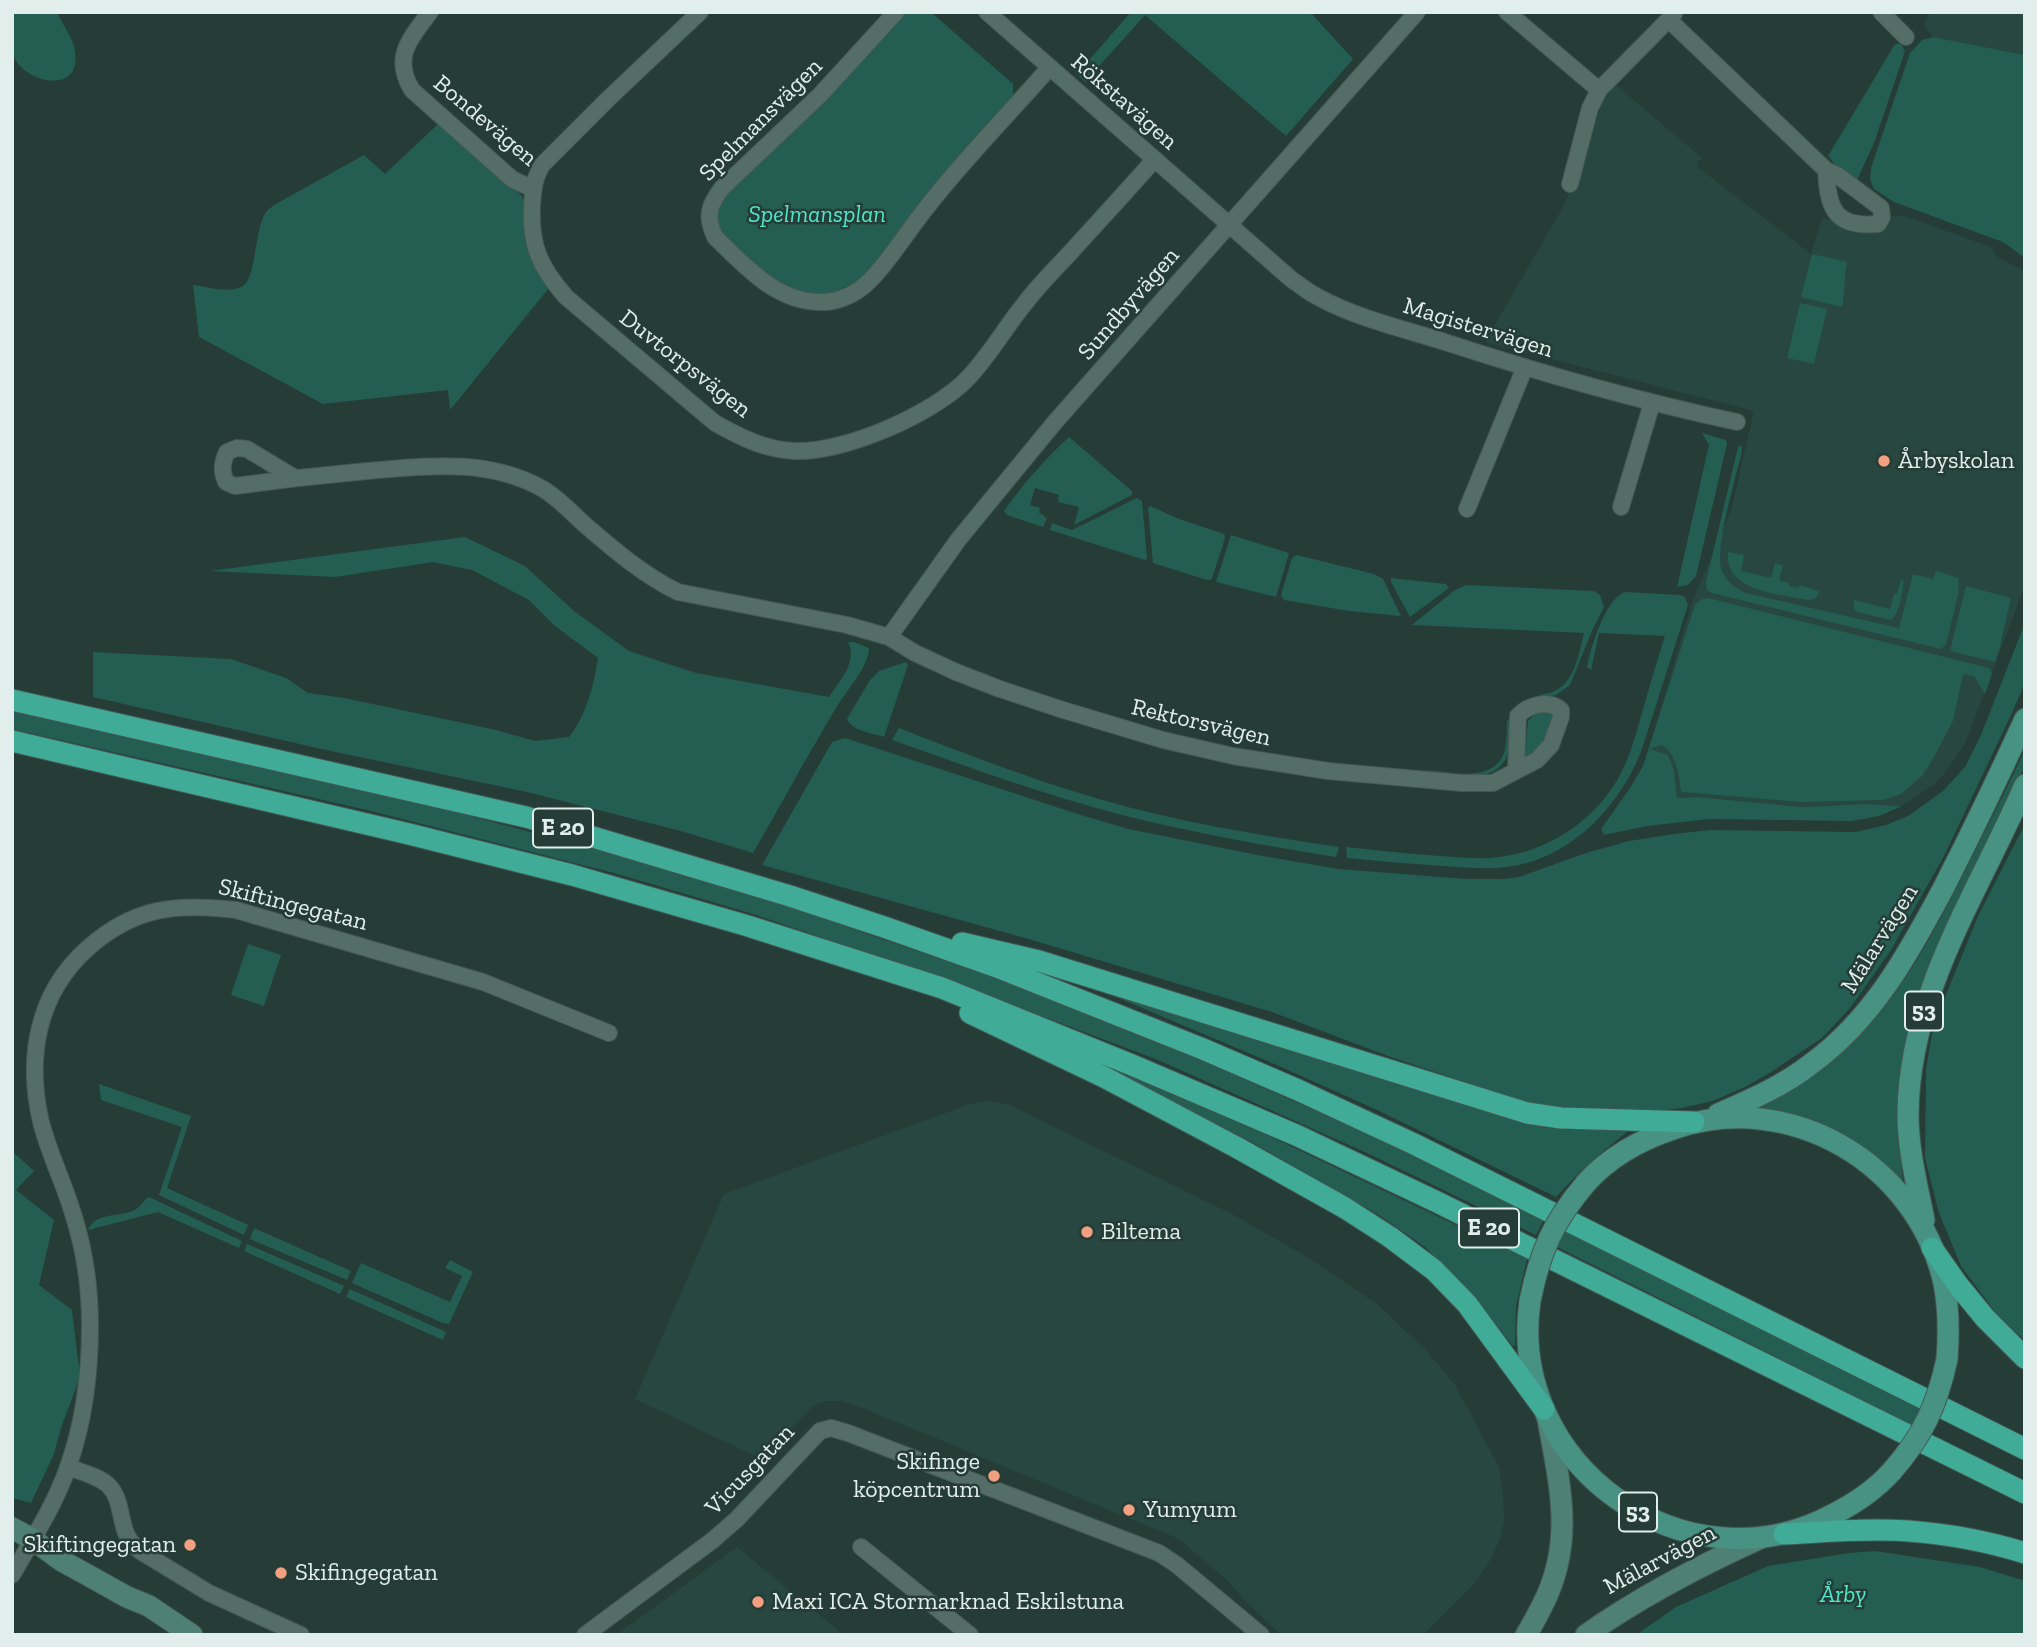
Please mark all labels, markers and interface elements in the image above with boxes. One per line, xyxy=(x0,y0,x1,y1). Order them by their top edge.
street label: Rökstavägen xyxy=(1065,48,1183,156)
street label: Spelmansvägen xyxy=(693,52,829,188)
street label: Bondevägen xyxy=(427,69,543,173)
park label: Spelmansplan xyxy=(748,201,886,229)
street label: Sundbyvägen xyxy=(1072,242,1186,366)
street label: Magistervägen xyxy=(1400,292,1556,364)
street label: Duvtorpsvägen xyxy=(613,304,757,424)
place label: Årbyskolan xyxy=(1898,447,2015,475)
marker: Årbyskolan xyxy=(1876,453,1892,469)
street label: Rektorsvägen xyxy=(1129,693,1273,753)
road number: E 20 xyxy=(533,808,593,848)
street label: Skiftingegatan xyxy=(216,873,370,937)
street label: Mälarvägen xyxy=(1835,879,1925,999)
road number: 53 xyxy=(1905,992,1943,1030)
road number: E 20 xyxy=(1459,1208,1519,1247)
place label: Biltema xyxy=(1101,1218,1181,1246)
marker: Biltema xyxy=(1079,1224,1095,1240)
street label: Vicusgatan xyxy=(699,1418,801,1522)
place label: Skifinge köpcentrum xyxy=(853,1448,980,1504)
marker: Skifinge köpcentrum xyxy=(986,1468,1002,1484)
road number: 53 xyxy=(1619,1492,1657,1532)
place label: Yumyum xyxy=(1143,1496,1237,1524)
marker: Yumyum xyxy=(1121,1502,1137,1518)
street label: Mälarvägen xyxy=(1599,1519,1721,1601)
place label: Skiftingegatan xyxy=(24,1531,176,1559)
marker: Skiftingegatan xyxy=(182,1537,198,1553)
place label: Skifingegatan xyxy=(295,1559,438,1587)
marker: Skifingegatan xyxy=(273,1565,289,1581)
park label: Årby xyxy=(1820,1581,1866,1609)
place label: Maxi ICA Stormarknad Eskilstuna xyxy=(772,1588,1124,1616)
marker: Maxi ICA Stormarknad Eskilstuna xyxy=(750,1594,766,1610)

